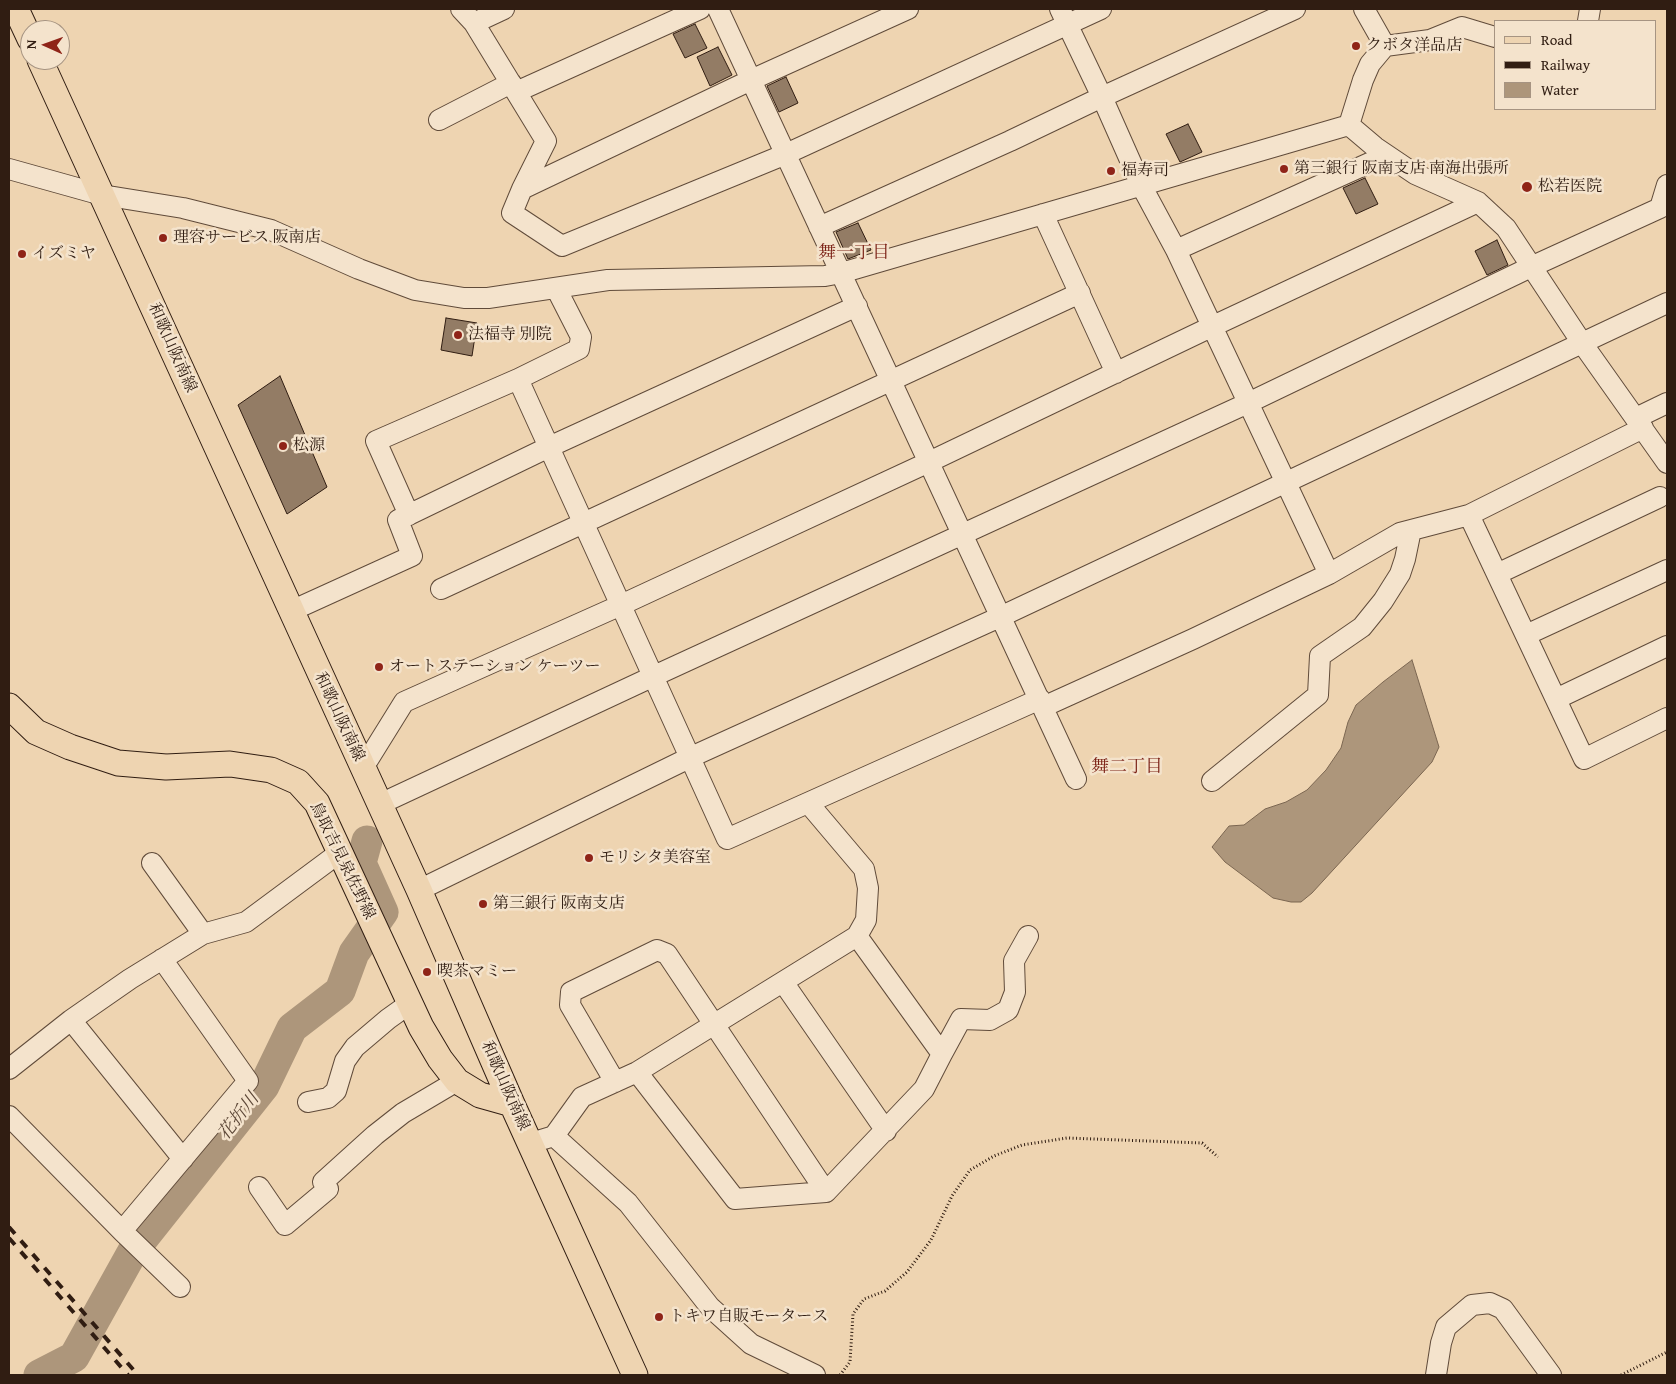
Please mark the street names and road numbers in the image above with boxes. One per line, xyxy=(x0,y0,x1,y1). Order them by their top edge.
street label: 和歌山阪南線 xyxy=(144,300,200,396)
street label: 和歌山阪南線 xyxy=(310,669,368,765)
street label: 鳥取吉見泉佐野線 xyxy=(305,799,379,923)
street label: 和歌山阪南線 xyxy=(477,1038,533,1134)

